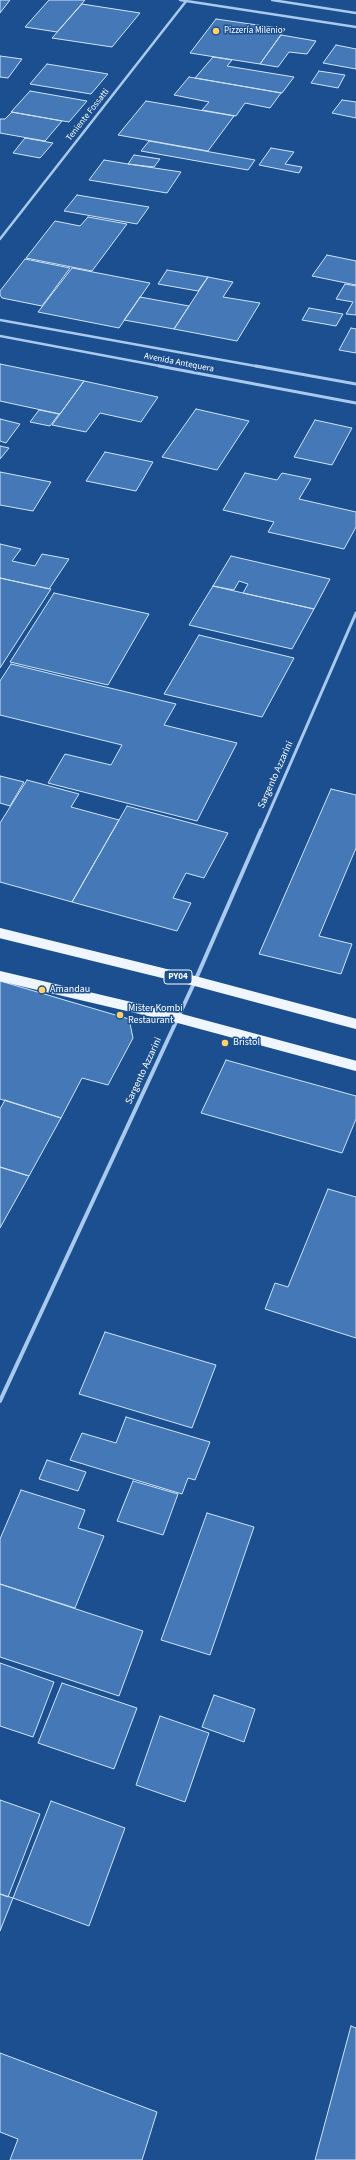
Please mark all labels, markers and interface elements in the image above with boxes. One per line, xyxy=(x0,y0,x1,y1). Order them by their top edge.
marker: Pizzería Milenio xyxy=(211,26,221,36)
place label: Pizzería Milenio xyxy=(224,26,283,36)
street label: Teniente Fossatti xyxy=(64,87,112,143)
street label: Avenida Antequera xyxy=(143,351,215,375)
street label: Sargento Azzarini xyxy=(256,740,296,810)
road number: PY04 xyxy=(164,970,192,984)
place label: Amandau xyxy=(50,984,90,996)
marker: Amandau xyxy=(37,985,47,995)
place label: Mister Kombi Restaurant xyxy=(128,1003,183,1026)
marker: Mister Kombi Restaurant xyxy=(115,1010,125,1020)
street label: Sargento Azzarini xyxy=(123,1036,165,1106)
place label: Bristol xyxy=(233,1037,260,1049)
marker: Bristol xyxy=(220,1038,230,1048)

